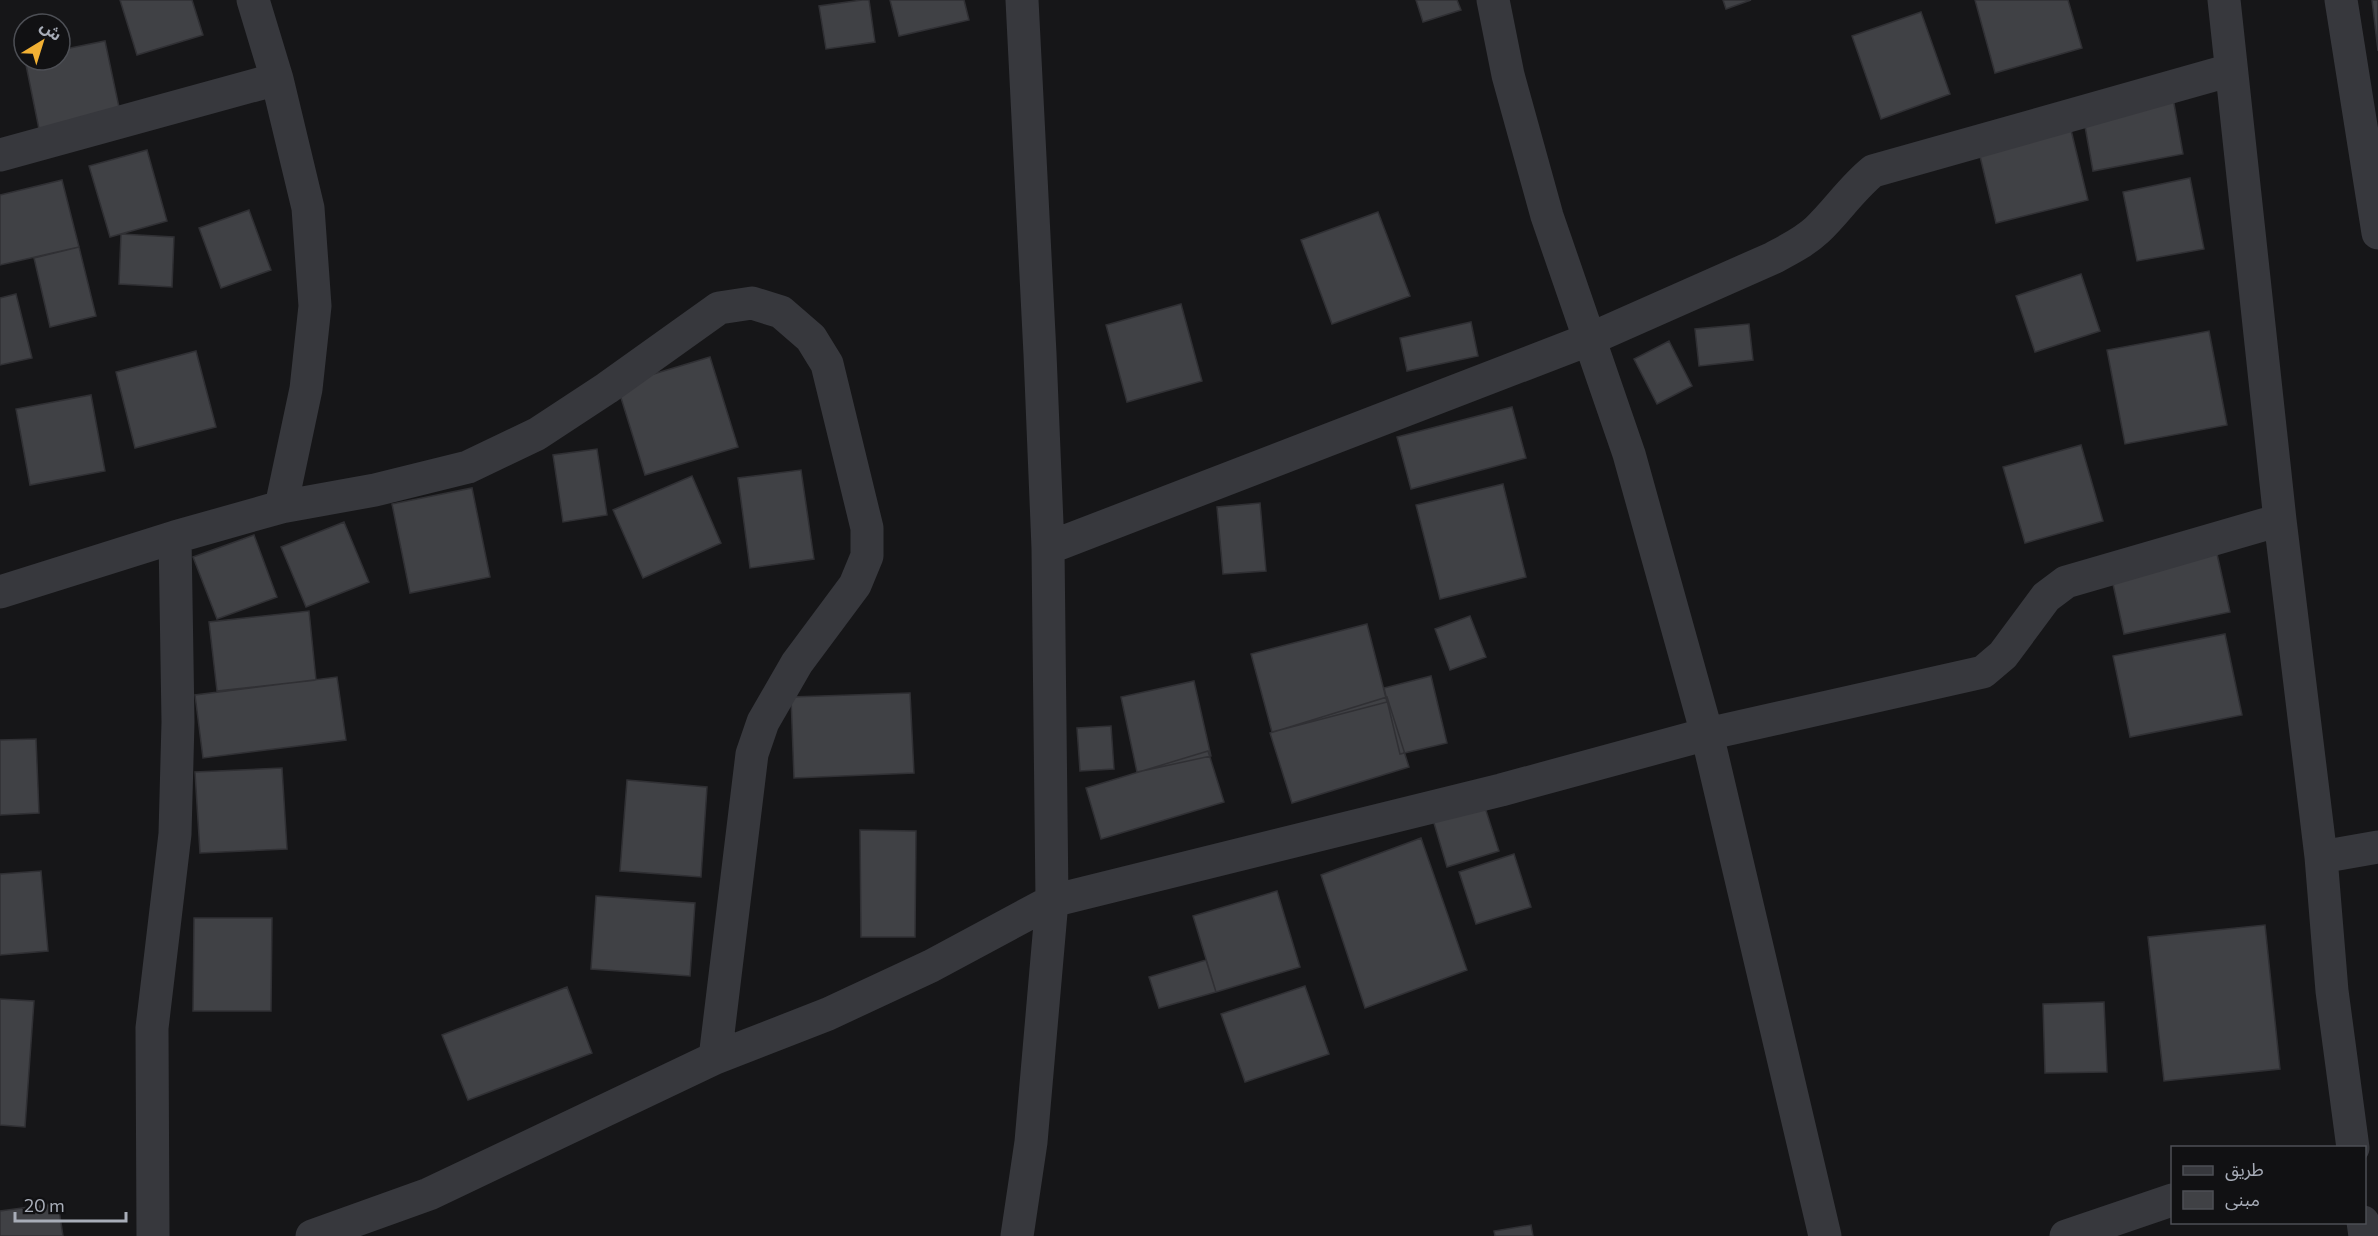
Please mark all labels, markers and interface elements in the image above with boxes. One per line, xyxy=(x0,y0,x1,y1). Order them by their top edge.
north arrow xyxy=(12,12,72,72)
text: ش xyxy=(36,16,66,45)
legend xyxy=(2171,1146,2366,1224)
text: طريق xyxy=(2225,1158,2264,1181)
scale bar xyxy=(15,1185,126,1223)
text: مبنى xyxy=(2225,1188,2260,1211)
text: 20 m xyxy=(24,1194,65,1216)

